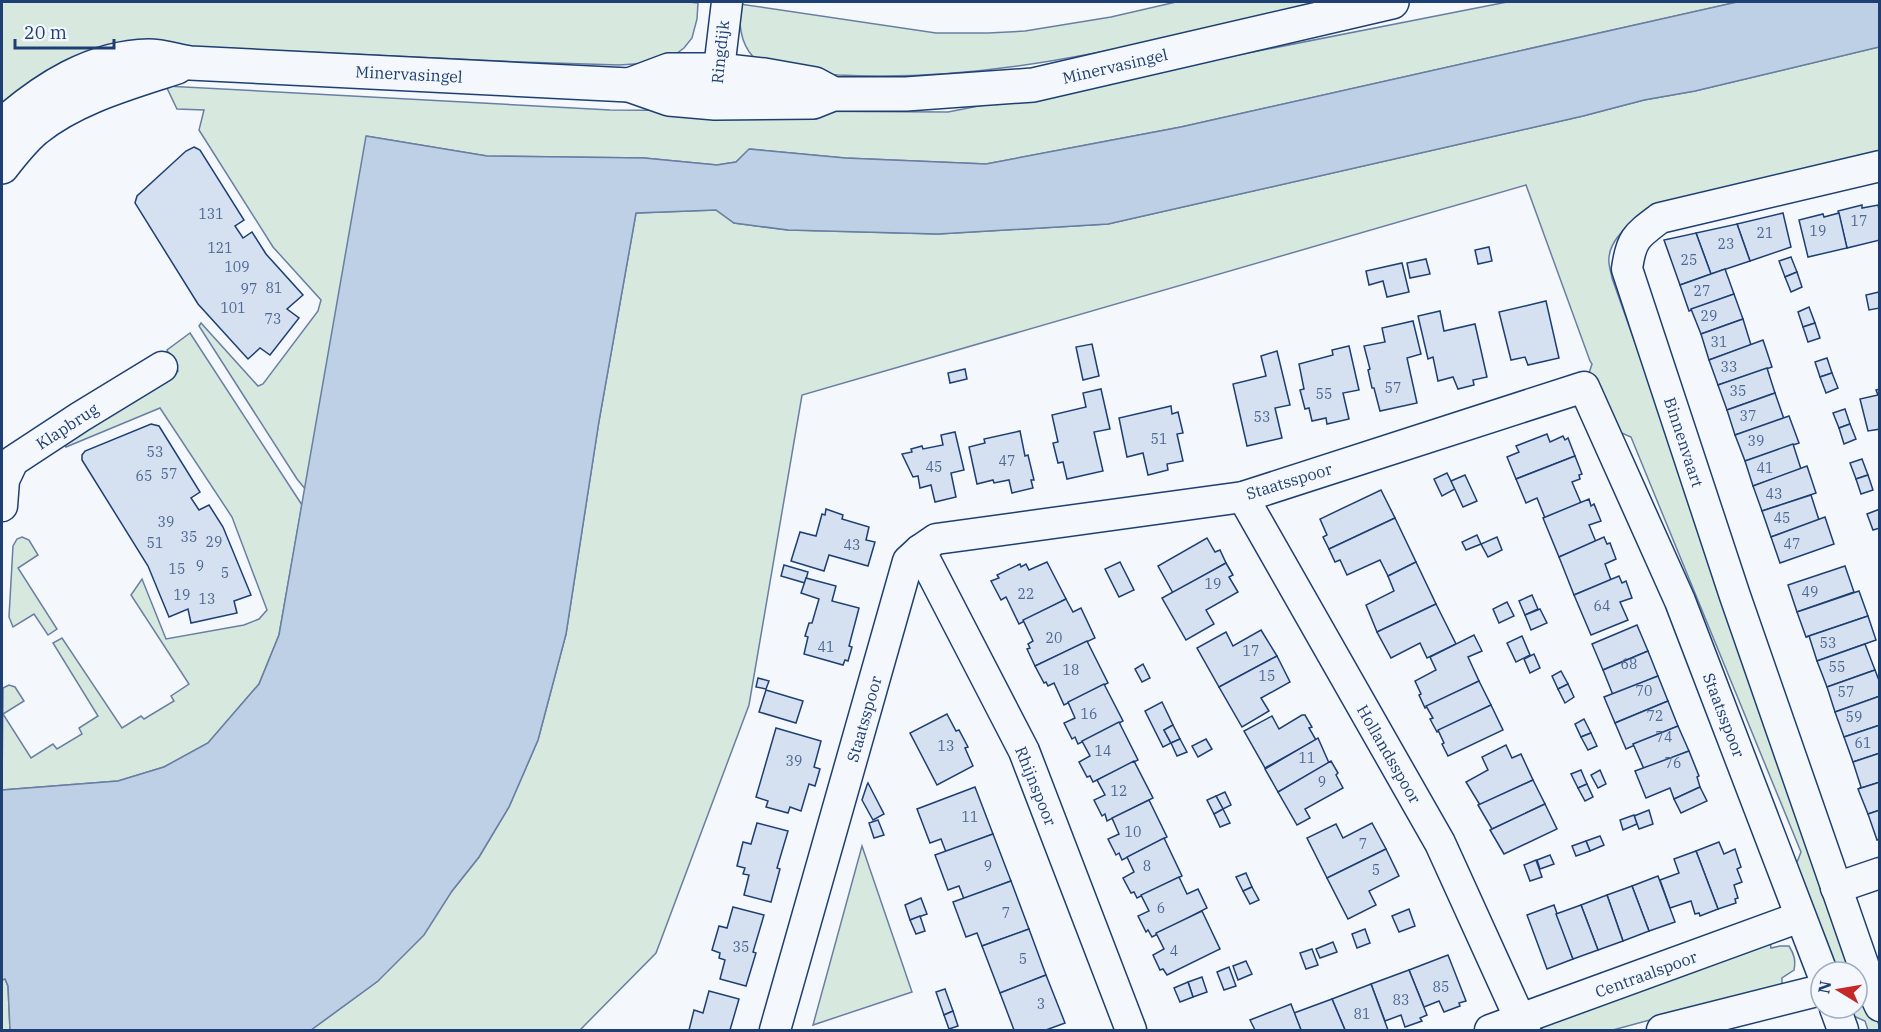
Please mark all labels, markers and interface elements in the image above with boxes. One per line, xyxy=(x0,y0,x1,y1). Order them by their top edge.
scale bar xyxy=(15,12,114,50)
street label: Ringdijk xyxy=(707,19,733,85)
text: 20 m xyxy=(24,21,67,44)
street label: Minervasingel xyxy=(1060,44,1170,88)
street label: Minervasingel xyxy=(355,61,463,87)
house number: 131 xyxy=(198,205,224,223)
house number: 17 xyxy=(1851,212,1867,230)
house number: 19 xyxy=(1810,222,1826,240)
house number: 21 xyxy=(1757,224,1773,242)
house number: 23 xyxy=(1718,235,1734,253)
house number: 121 xyxy=(207,239,233,257)
house number: 25 xyxy=(1681,251,1697,269)
house number: 109 xyxy=(224,258,250,276)
house number: 81 xyxy=(266,279,282,297)
house number: 97 xyxy=(241,280,257,298)
house number: 27 xyxy=(1694,282,1710,300)
house number: 101 xyxy=(220,299,246,317)
house number: 29 xyxy=(1701,307,1717,325)
house number: 73 xyxy=(265,310,281,328)
house number: 31 xyxy=(1711,333,1727,351)
house number: 33 xyxy=(1721,358,1737,376)
house number: 57 xyxy=(1385,379,1401,397)
house number: 35 xyxy=(1730,382,1746,400)
house number: 55 xyxy=(1316,385,1332,403)
street label: Binnenvaart xyxy=(1660,394,1708,490)
street label: Klapbrug xyxy=(32,398,102,454)
house number: 37 xyxy=(1740,407,1756,425)
house number: 53 xyxy=(1254,408,1270,426)
house number: 51 xyxy=(1151,430,1167,448)
house number: 39 xyxy=(1748,432,1764,450)
house number: 53 xyxy=(147,443,163,461)
house number: 47 xyxy=(999,452,1015,470)
house number: 45 xyxy=(926,458,942,476)
street label: Staatsspoor xyxy=(1244,458,1334,504)
house number: 41 xyxy=(1757,459,1773,477)
house number: 57 xyxy=(161,465,177,483)
house number: 65 xyxy=(136,467,152,485)
house number: 43 xyxy=(1766,485,1782,503)
house number: 45 xyxy=(1774,509,1790,527)
house number: 39 xyxy=(158,513,174,531)
house number: 35 xyxy=(181,528,197,546)
house number: 29 xyxy=(206,533,222,551)
house number: 51 xyxy=(147,534,163,552)
house number: 47 xyxy=(1784,535,1800,553)
house number: 43 xyxy=(844,536,860,554)
house number: 9 xyxy=(196,557,204,575)
house number: 15 xyxy=(169,560,185,578)
house number: 5 xyxy=(221,564,229,582)
house number: 19 xyxy=(1205,575,1221,593)
house number: 49 xyxy=(1802,583,1818,601)
house number: 22 xyxy=(1018,585,1034,603)
house number: 19 xyxy=(174,586,190,604)
house number: 13 xyxy=(199,590,215,608)
house number: 64 xyxy=(1594,597,1610,615)
house number: 20 xyxy=(1046,629,1062,647)
house number: 53 xyxy=(1820,634,1836,652)
house number: 41 xyxy=(818,638,834,656)
house number: 17 xyxy=(1243,642,1259,660)
house number: 68 xyxy=(1621,655,1637,673)
house number: 55 xyxy=(1829,658,1845,676)
house number: 18 xyxy=(1063,661,1079,679)
house number: 15 xyxy=(1259,667,1275,685)
street label: Staatsspoor xyxy=(1699,670,1749,760)
street label: Staatsspoor xyxy=(842,674,886,764)
house number: 70 xyxy=(1636,682,1652,700)
house number: 57 xyxy=(1838,683,1854,701)
street label: Hollandsspoor xyxy=(1353,701,1425,807)
house number: 16 xyxy=(1081,705,1097,723)
house number: 72 xyxy=(1647,707,1663,725)
house number: 59 xyxy=(1846,708,1862,726)
house number: 74 xyxy=(1656,728,1672,746)
house number: 61 xyxy=(1855,734,1871,752)
house number: 13 xyxy=(938,737,954,755)
house number: 14 xyxy=(1095,742,1111,760)
street label: Rhijnspoor xyxy=(1011,743,1061,829)
house number: 11 xyxy=(1299,749,1315,767)
house number: 39 xyxy=(786,752,802,770)
house number: 76 xyxy=(1665,754,1681,772)
house number: 9 xyxy=(1318,773,1326,791)
house number: 12 xyxy=(1111,782,1127,800)
house number: 11 xyxy=(962,808,978,826)
house number: 10 xyxy=(1125,823,1141,841)
house number: 7 xyxy=(1359,835,1367,853)
house number: 9 xyxy=(984,857,992,875)
house number: 8 xyxy=(1143,857,1151,875)
house number: 5 xyxy=(1372,861,1380,879)
house number: 6 xyxy=(1157,899,1165,917)
house number: 7 xyxy=(1002,904,1010,922)
house number: 35 xyxy=(733,938,749,956)
house number: 4 xyxy=(1170,942,1178,960)
street label: Centraalspoor xyxy=(1592,946,1700,1002)
house number: 5 xyxy=(1019,950,1027,968)
north arrow xyxy=(1809,960,1869,1020)
house number: 85 xyxy=(1433,978,1449,996)
text: N xyxy=(1813,979,1835,995)
house number: 83 xyxy=(1393,991,1409,1009)
house number: 3 xyxy=(1037,995,1045,1013)
house number: 81 xyxy=(1354,1005,1370,1023)

